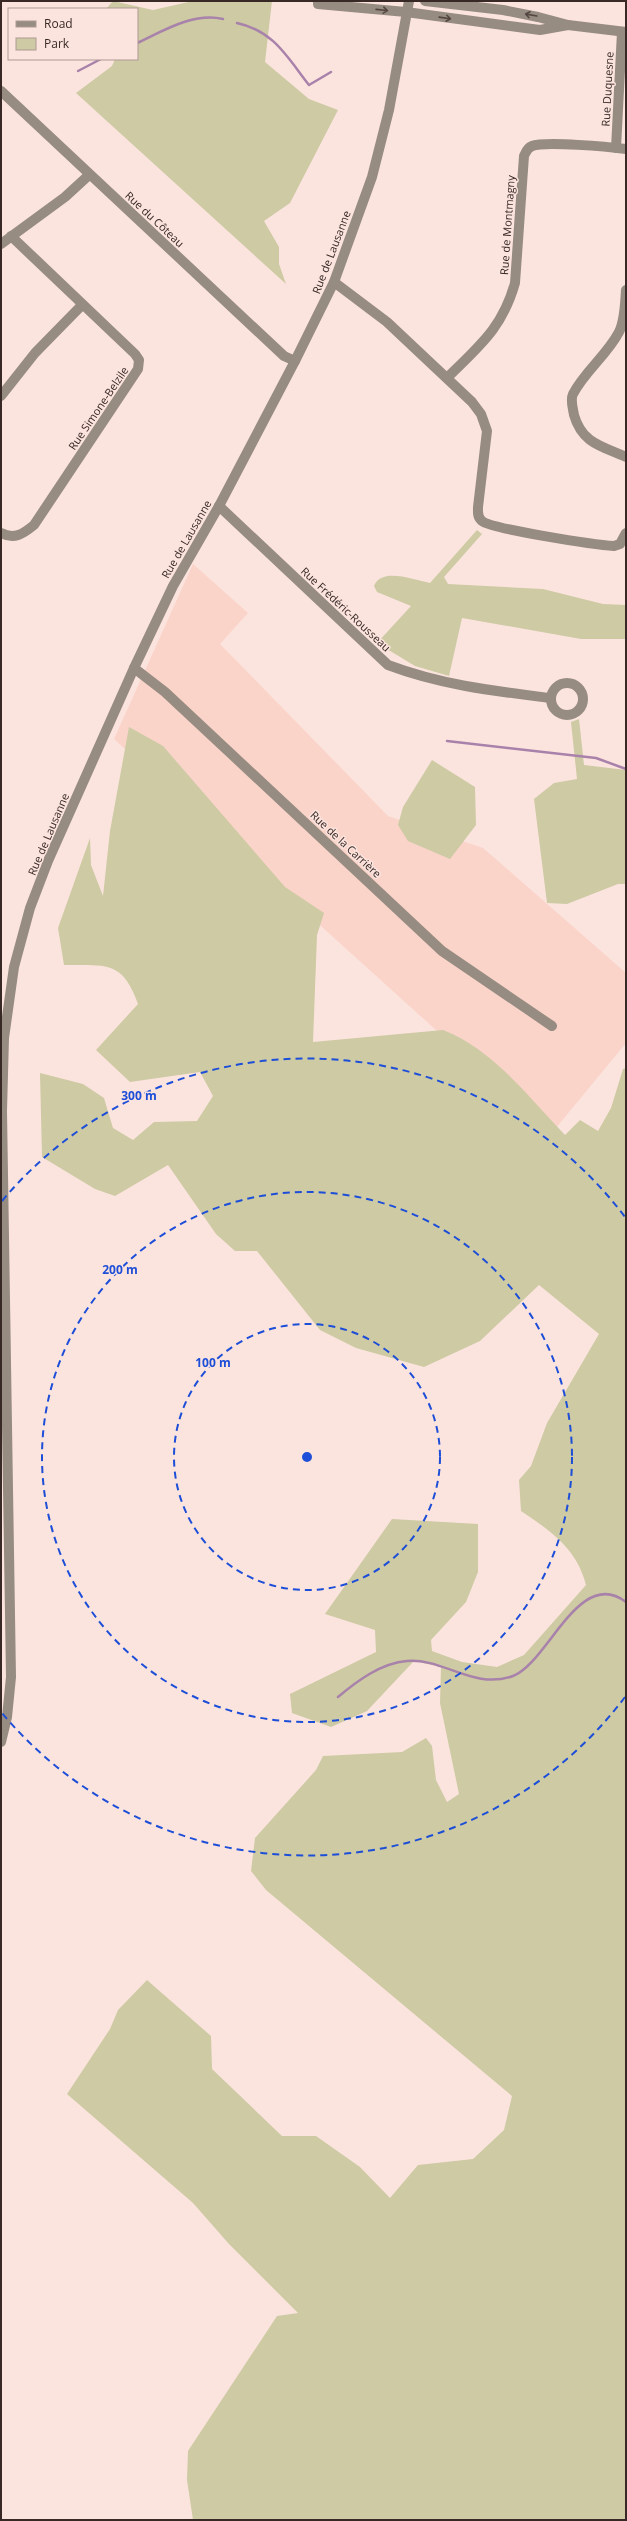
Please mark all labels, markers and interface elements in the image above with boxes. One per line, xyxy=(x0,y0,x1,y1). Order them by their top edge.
one-way arrow xyxy=(375,6,388,14)
legend xyxy=(8,8,138,60)
one-way arrow xyxy=(525,11,538,19)
one-way arrow xyxy=(438,14,451,21)
text: Road xyxy=(44,15,73,32)
text: Park xyxy=(44,35,70,52)
street label: Rue Duquesne xyxy=(598,51,616,127)
street label: Rue de Montmagny xyxy=(496,174,518,275)
street label: Rue du Côteau xyxy=(122,188,188,250)
street label: Rue de Lausanne xyxy=(308,208,354,296)
street label: Rue Simone-Belzile xyxy=(64,363,132,453)
street label: Rue de Lausanne xyxy=(158,497,214,581)
street label: Rue Frédéric-Rousseau xyxy=(298,563,394,655)
street label: Rue de Lausanne xyxy=(24,791,72,877)
street label: Rue de la Carrière xyxy=(307,807,385,881)
text: 300 m xyxy=(121,1087,157,1104)
text: 200 m xyxy=(102,1261,138,1278)
text: 100 m xyxy=(195,1354,231,1371)
centre of rings xyxy=(300,1450,314,1464)

